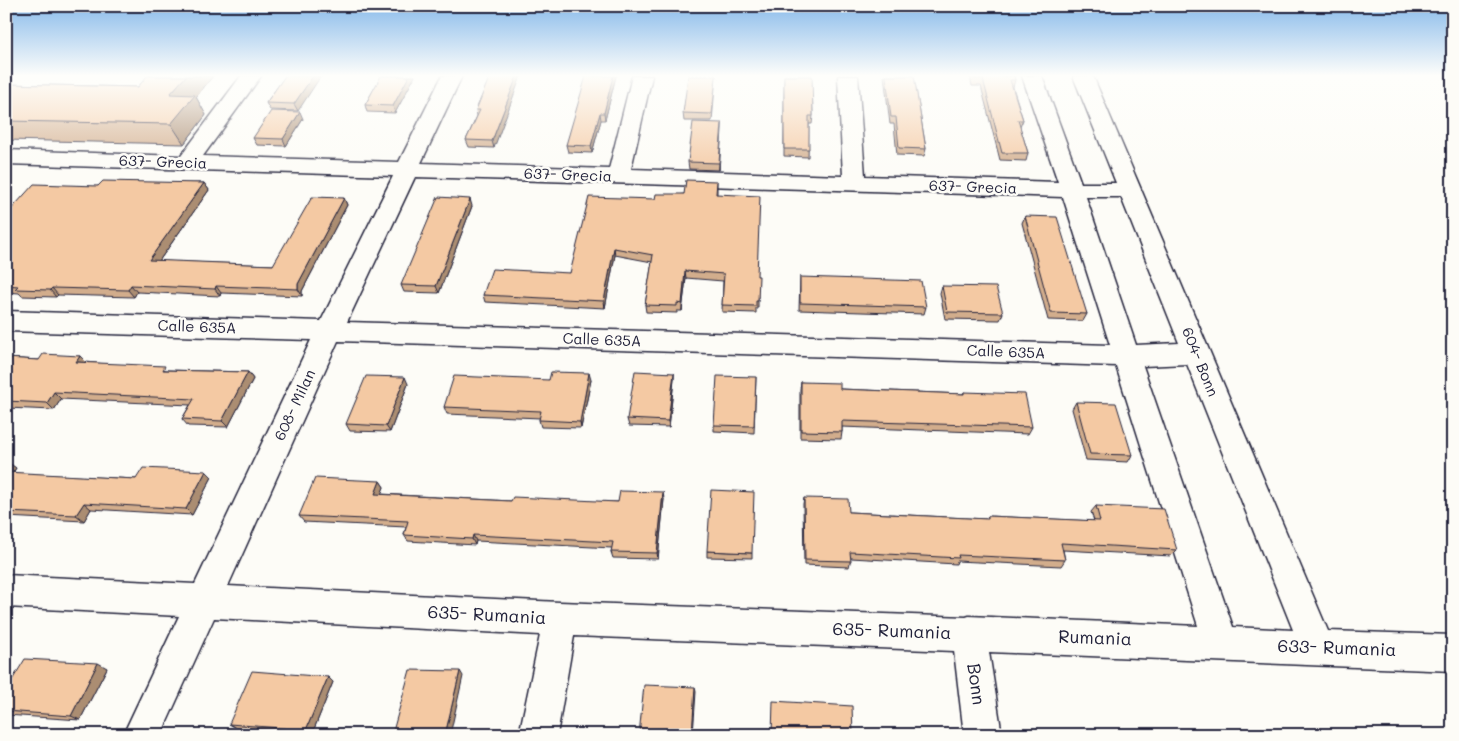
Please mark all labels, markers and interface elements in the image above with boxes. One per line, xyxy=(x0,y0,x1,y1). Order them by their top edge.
street label: 637- Grecia xyxy=(119,149,207,173)
street label: 637- Grecia xyxy=(524,162,612,186)
street label: 637- Grecia xyxy=(929,174,1017,198)
street label: Calle 635A xyxy=(157,315,237,337)
street label: 604- Bonn xyxy=(1178,324,1224,399)
street label: Calle 635A xyxy=(562,328,642,350)
street label: Calle 635A xyxy=(966,340,1046,362)
street label: 608- Milan xyxy=(269,366,319,443)
street label: 635- Rumania xyxy=(427,599,547,629)
street label: 635- Rumania xyxy=(832,616,952,644)
street label: Rumania xyxy=(1058,624,1132,650)
street label: 633- Rumania xyxy=(1277,633,1397,661)
street label: Bonn xyxy=(962,661,992,706)

